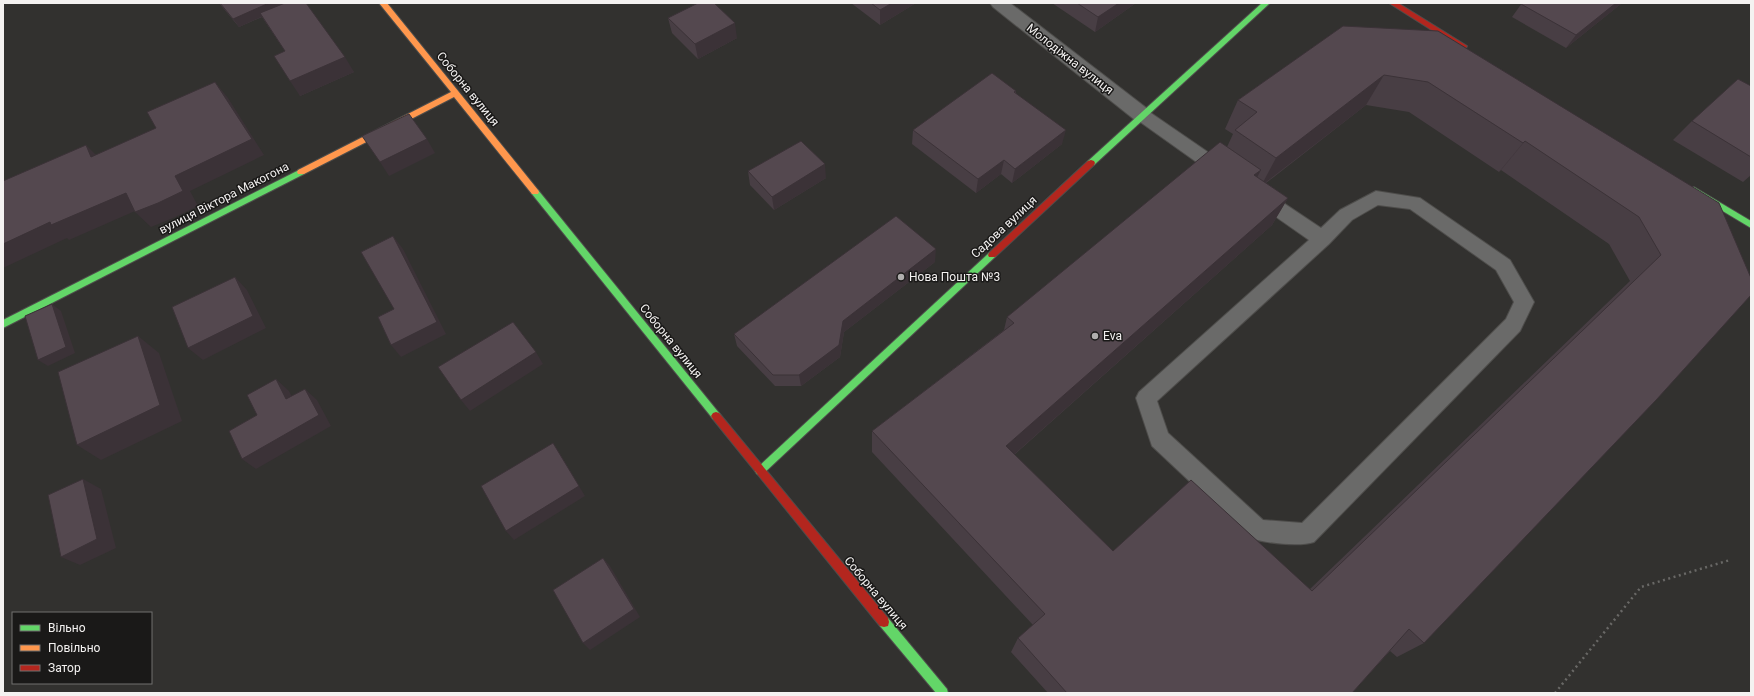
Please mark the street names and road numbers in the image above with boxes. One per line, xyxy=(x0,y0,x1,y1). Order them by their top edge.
street label: Молодіжна вулиця xyxy=(1024,21,1116,97)
street label: Соборна вулиця xyxy=(434,49,502,129)
street label: вулиця Віктора Макогона xyxy=(157,159,291,237)
street label: Садова вулиця xyxy=(968,193,1040,261)
street label: Соборна вулиця xyxy=(637,301,705,381)
street label: Соборна вулиця xyxy=(841,554,911,632)

